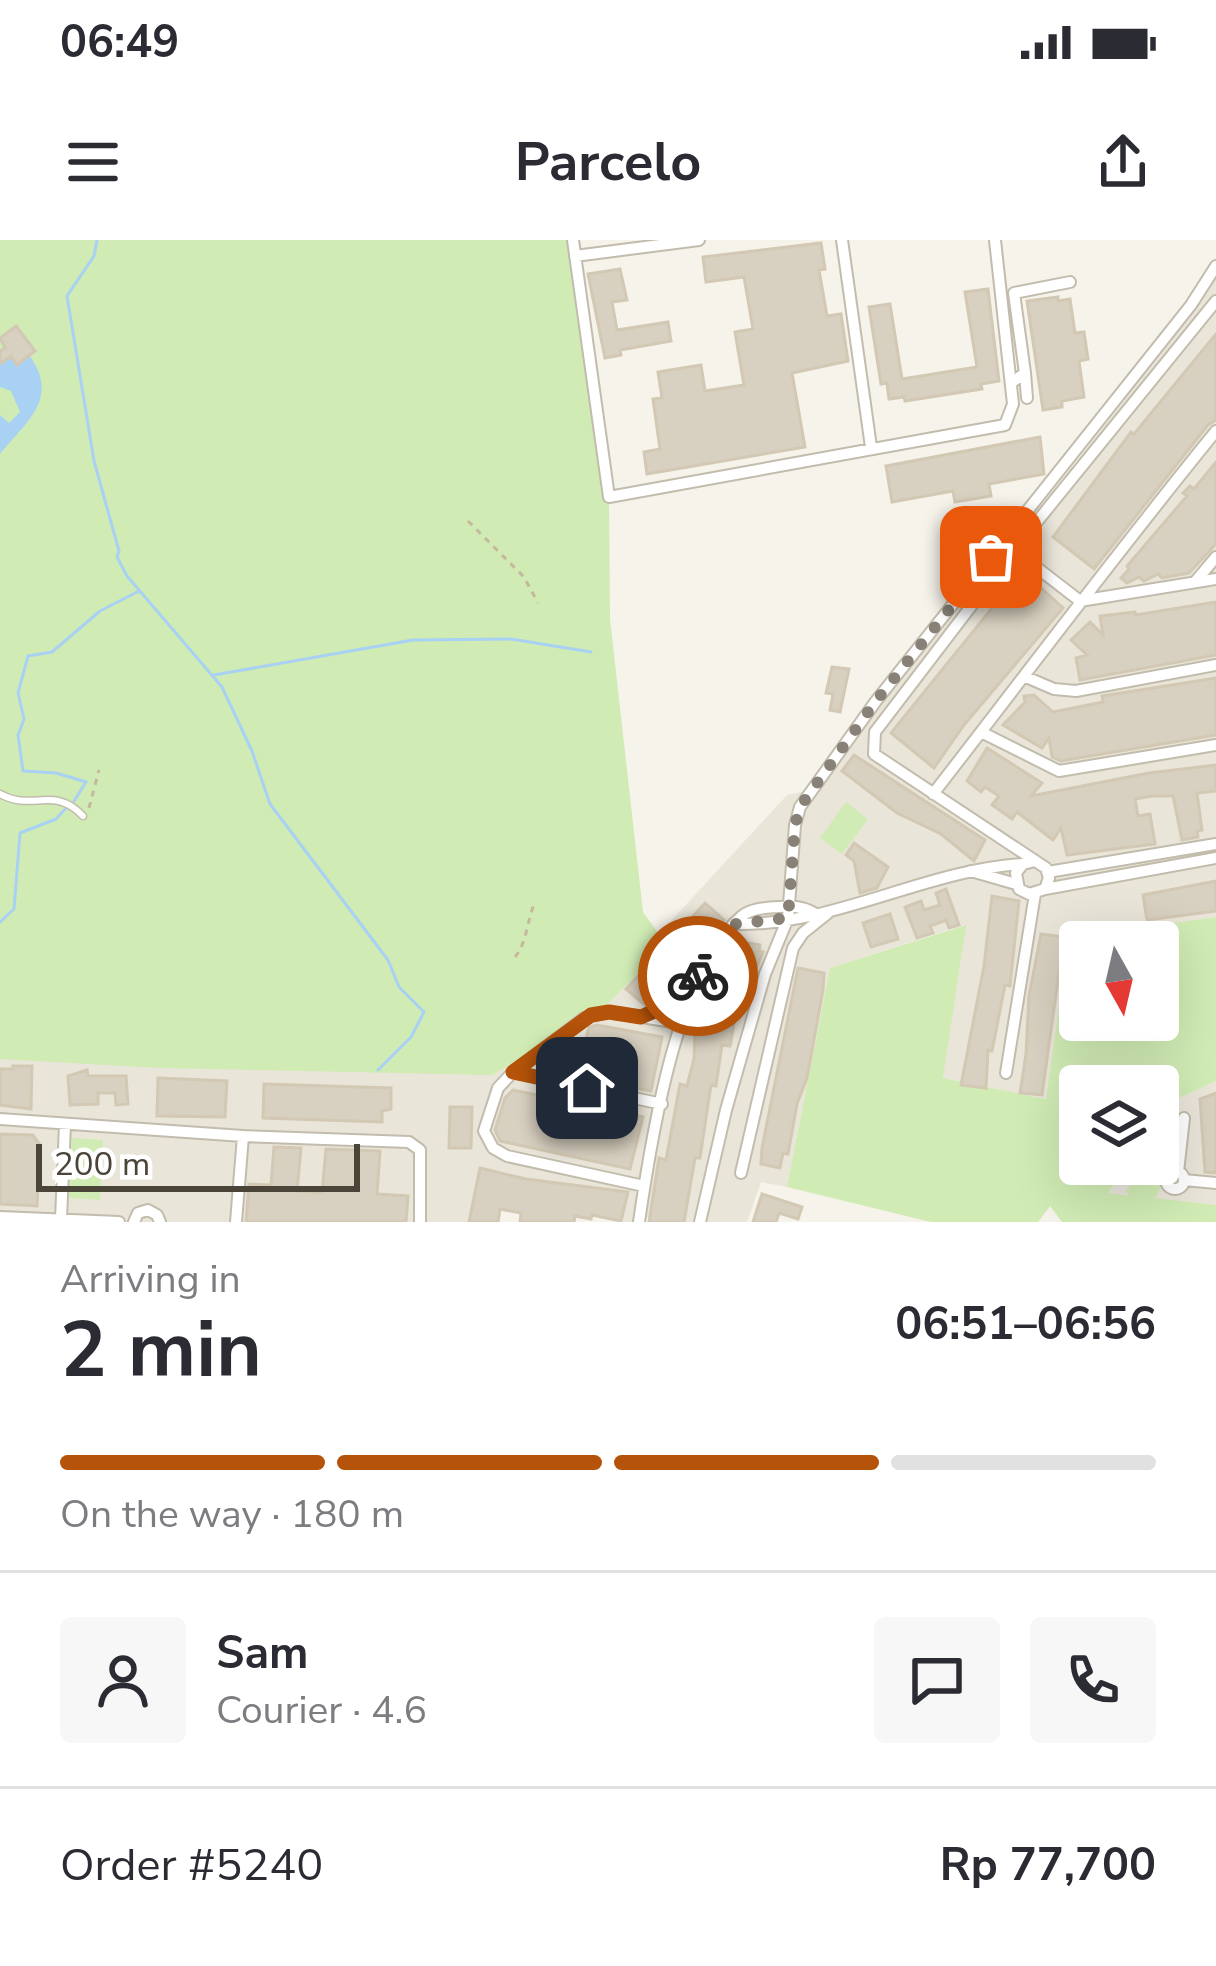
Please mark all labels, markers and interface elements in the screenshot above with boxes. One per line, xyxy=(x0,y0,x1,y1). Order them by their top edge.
text: 06:49 xyxy=(60,12,179,73)
text: Parcelo xyxy=(515,125,701,199)
icon: menu xyxy=(60,129,126,195)
icon: share xyxy=(1090,129,1156,195)
pin xyxy=(940,506,1042,608)
icon: bag xyxy=(958,524,1024,590)
courier xyxy=(638,916,758,1036)
north arrow xyxy=(1059,921,1179,1041)
map controls xyxy=(1059,921,1179,1185)
icon: bike xyxy=(665,943,731,1009)
pin xyxy=(536,1037,638,1139)
icon: home xyxy=(554,1055,620,1121)
button: layers xyxy=(1059,1065,1179,1185)
scale bar xyxy=(36,1138,360,1191)
text: 200 m xyxy=(54,1142,150,1187)
text: Arriving in xyxy=(60,1253,241,1306)
text: 06:51–06:56 xyxy=(895,1294,1156,1355)
text: 2 min xyxy=(60,1297,262,1404)
text: On the way · 180 m xyxy=(60,1488,404,1541)
button: person xyxy=(60,1617,186,1743)
button: chat xyxy=(874,1617,1000,1743)
button: phone xyxy=(1030,1617,1156,1743)
text: Sam xyxy=(216,1623,308,1684)
text: Courier · 4.6 xyxy=(216,1684,427,1737)
text: Order #5240 xyxy=(60,1835,323,1896)
text: Rp 77,700 xyxy=(940,1835,1156,1896)

